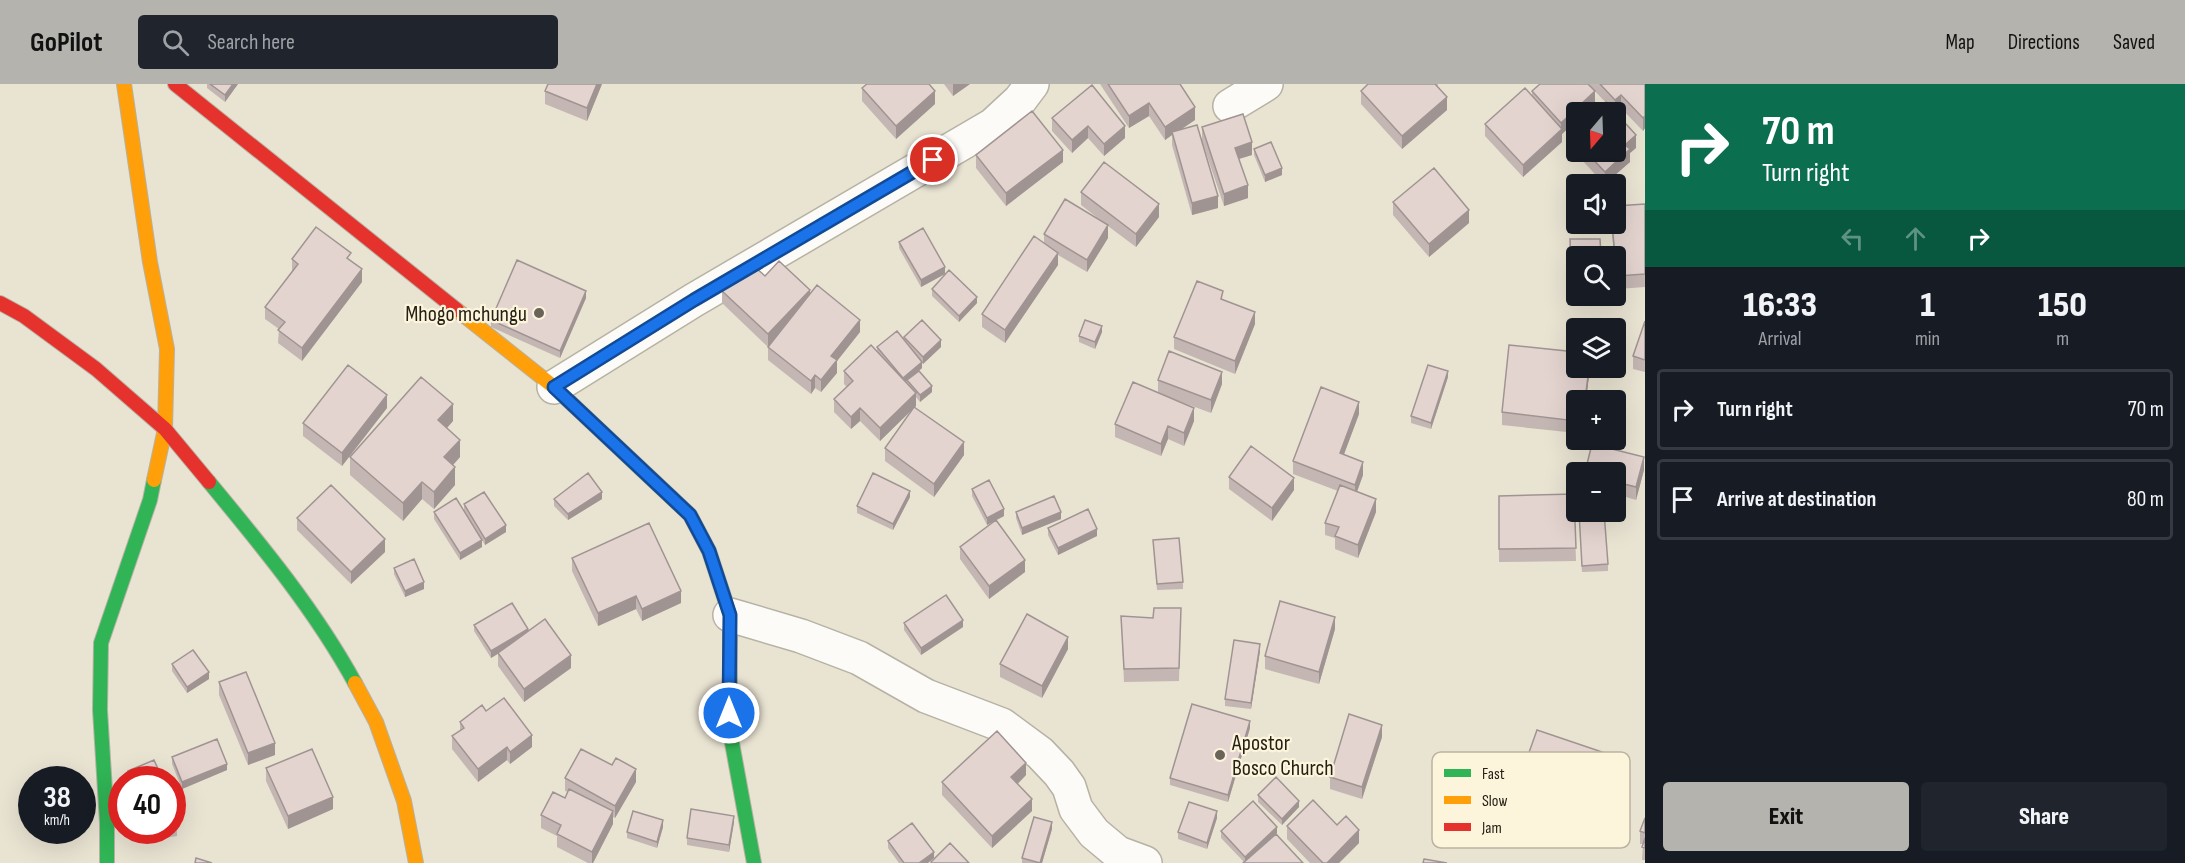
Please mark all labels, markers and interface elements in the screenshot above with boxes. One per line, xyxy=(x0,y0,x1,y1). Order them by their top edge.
search box xyxy=(138,15,558,69)
text: GoPilot xyxy=(30,26,102,59)
icon: search xyxy=(159,26,192,59)
text: Search here xyxy=(207,29,295,56)
text: Map xyxy=(1945,30,1975,55)
text: Directions xyxy=(2008,30,2080,55)
text: Saved xyxy=(2113,30,2155,55)
north arrow xyxy=(1566,102,1626,162)
map controls xyxy=(1566,102,1626,522)
text: 70 m xyxy=(1762,106,1835,157)
icon: right xyxy=(1663,108,1741,186)
pin xyxy=(907,134,958,185)
icon: arrive xyxy=(916,143,949,176)
text: Turn right xyxy=(1762,157,1849,189)
button: sound xyxy=(1566,174,1626,234)
icon: left xyxy=(1836,222,1869,255)
icon: ahead xyxy=(1899,222,1932,255)
icon: right xyxy=(1962,222,1995,255)
button: search xyxy=(1566,246,1626,306)
text: 16:33 xyxy=(1743,284,1817,327)
text: 1 xyxy=(1920,284,1935,327)
text: 150 xyxy=(2038,284,2087,327)
place label: Mhogo mchungu xyxy=(405,301,527,328)
marker: Mhogo mchungu xyxy=(532,306,546,320)
button: layers xyxy=(1566,318,1626,378)
text: Arrival xyxy=(1759,327,1802,351)
text: min xyxy=(1915,327,1940,351)
text: m xyxy=(2056,327,2069,351)
button: + xyxy=(1566,390,1626,450)
icon: right xyxy=(1666,393,1699,426)
text: Turn right xyxy=(1717,396,1793,423)
text: 70 m xyxy=(2128,396,2164,423)
button: − xyxy=(1566,462,1626,522)
icon: arrive xyxy=(1666,483,1699,516)
text: Arrive at destination xyxy=(1717,486,1876,513)
text: 80 m xyxy=(2127,486,2164,513)
position arrow xyxy=(697,681,761,745)
place label: Apostor Bosco Church xyxy=(1231,730,1334,782)
marker: Apostor Bosco Church xyxy=(1213,748,1227,762)
legend xyxy=(1432,752,1630,848)
text: Fast xyxy=(1482,765,1505,784)
speed limit sign: 40 xyxy=(108,766,186,844)
text: 38 xyxy=(43,780,71,816)
button: Exit xyxy=(1663,782,1909,851)
button: Share xyxy=(1921,782,2167,851)
text: Slow xyxy=(1482,792,1507,811)
text: km/h xyxy=(44,811,70,830)
text: Jam xyxy=(1481,819,1502,838)

